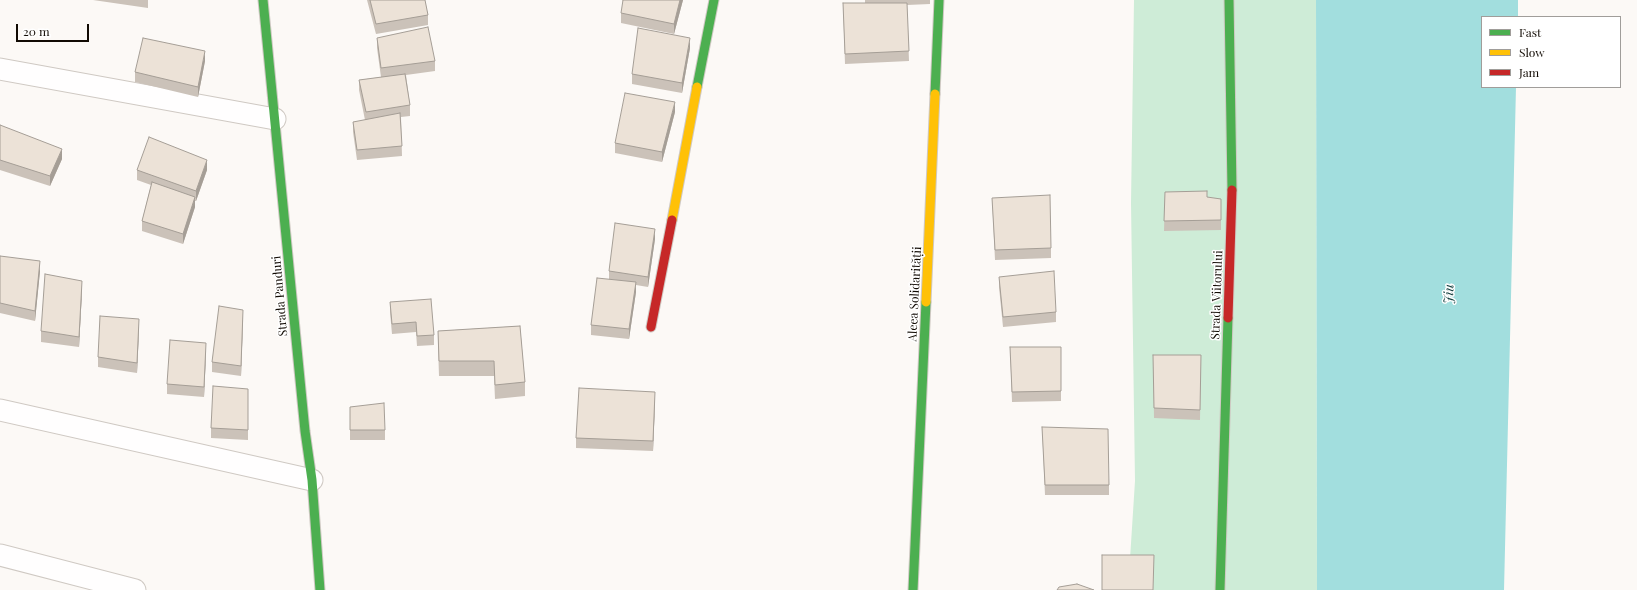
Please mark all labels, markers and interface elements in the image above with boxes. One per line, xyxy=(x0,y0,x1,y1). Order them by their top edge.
scale bar xyxy=(18,16,91,42)
legend xyxy=(1481,16,1621,88)
text: 20 m xyxy=(23,23,50,39)
text: Fast xyxy=(1519,24,1541,40)
text: Slow xyxy=(1519,44,1545,60)
text: Jam xyxy=(1519,64,1539,80)
street label: Aleea Solidarității xyxy=(905,246,925,342)
street label: Strada Viitorului xyxy=(1208,250,1226,340)
street label: Strada Panduri xyxy=(269,255,291,337)
water label: Jiu xyxy=(1441,284,1457,304)

